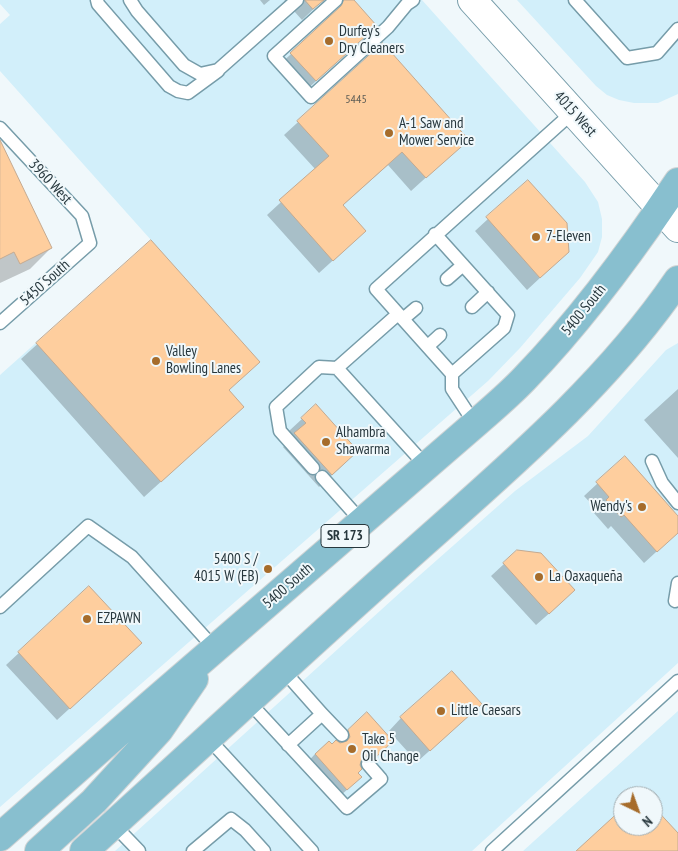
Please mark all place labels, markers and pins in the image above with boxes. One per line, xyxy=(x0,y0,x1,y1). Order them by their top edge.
place label: Durfey's Dry Cleaners xyxy=(339,23,404,58)
marker: Durfey's Dry Cleaners xyxy=(323,35,335,47)
place label: A-1 Saw and Mower Service xyxy=(399,115,474,150)
marker: A-1 Saw and Mower Service xyxy=(383,127,395,139)
place label: 7-Eleven xyxy=(546,228,591,246)
marker: 7-Eleven xyxy=(530,231,542,243)
place label: Valley Bowling Lanes xyxy=(166,343,241,378)
marker: Valley Bowling Lanes xyxy=(150,355,162,367)
place label: Alhambra Shawarma xyxy=(336,424,390,459)
marker: Alhambra Shawarma xyxy=(320,436,332,448)
place label: Wendy's xyxy=(591,498,632,516)
marker: Wendy's xyxy=(636,501,648,513)
place label: 5400 S / 4015 W (EB) xyxy=(194,551,258,586)
marker: 5400 S / 4015 W (EB) xyxy=(262,563,274,575)
place label: La Oaxaqueña xyxy=(549,568,622,586)
marker: La Oaxaqueña xyxy=(533,571,545,583)
place label: EZPAWN xyxy=(97,610,141,628)
marker: EZPAWN xyxy=(81,613,93,625)
place label: Little Caesars xyxy=(451,702,521,720)
marker: Little Caesars xyxy=(435,705,447,717)
place label: Take 5 Oil Change xyxy=(362,731,419,766)
marker: Take 5 Oil Change xyxy=(346,743,358,755)

